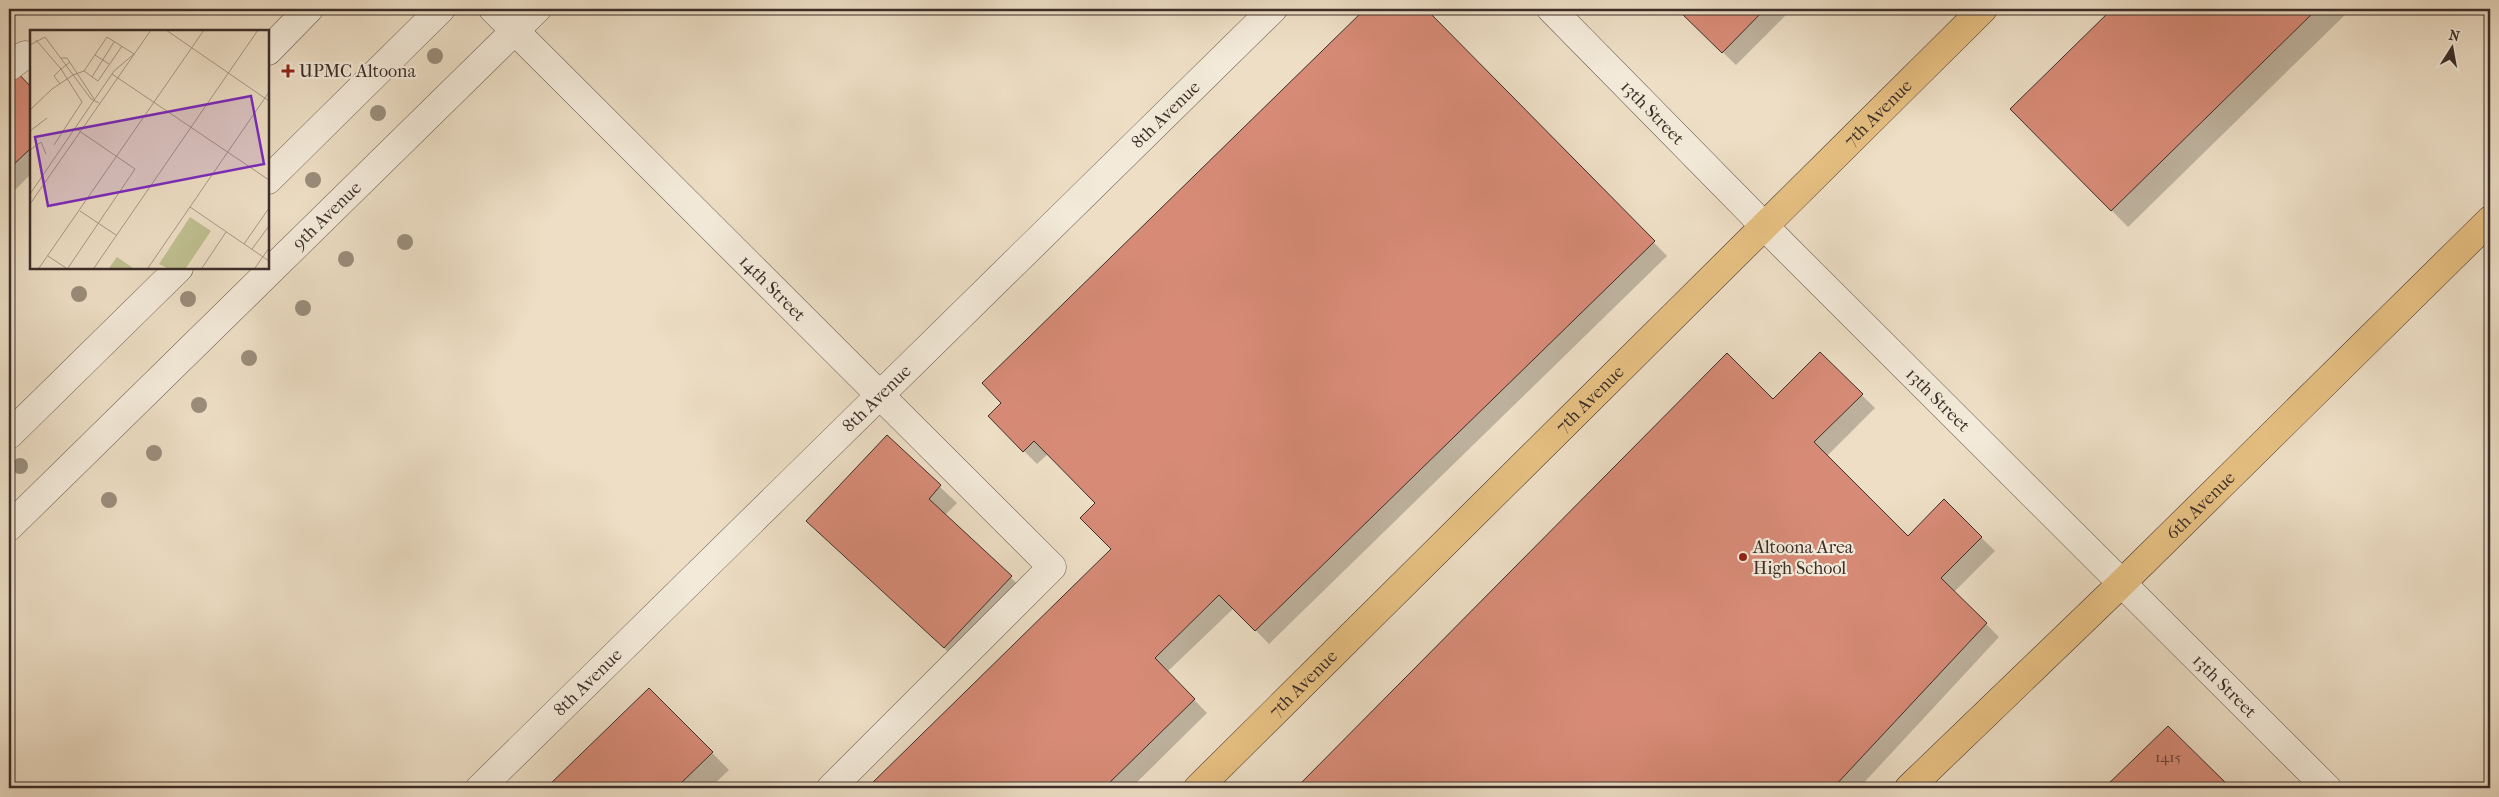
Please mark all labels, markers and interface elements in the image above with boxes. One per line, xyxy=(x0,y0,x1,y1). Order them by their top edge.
north arrow xyxy=(2426,22,2476,72)
text: N xyxy=(2448,26,2462,45)
inset map xyxy=(30,30,269,269)
place label: UPMC Altoona xyxy=(299,61,417,82)
marker: UPMC Altoona xyxy=(281,64,295,78)
street label: 7th Avenue xyxy=(1840,75,1916,151)
street label: 8th Avenue xyxy=(1127,76,1204,153)
street label: 13th Street xyxy=(1617,76,1689,149)
street label: 9th Avenue xyxy=(288,177,365,254)
street label: 14th Street xyxy=(735,251,810,326)
street label: 8th Avenue xyxy=(838,360,915,437)
street label: 7th Avenue xyxy=(1551,361,1628,437)
street label: 13th Street xyxy=(1902,363,1975,436)
street label: 6th Avenue xyxy=(2162,467,2239,544)
place label: Altoona Area High School xyxy=(1752,537,1854,579)
marker: Altoona Area High School xyxy=(1737,551,1749,563)
street label: 8th Avenue xyxy=(549,644,626,720)
street label: 7th Avenue xyxy=(1265,646,1341,722)
street label: 13th Street xyxy=(2188,650,2261,723)
house number: 1415 xyxy=(2155,748,2181,766)

